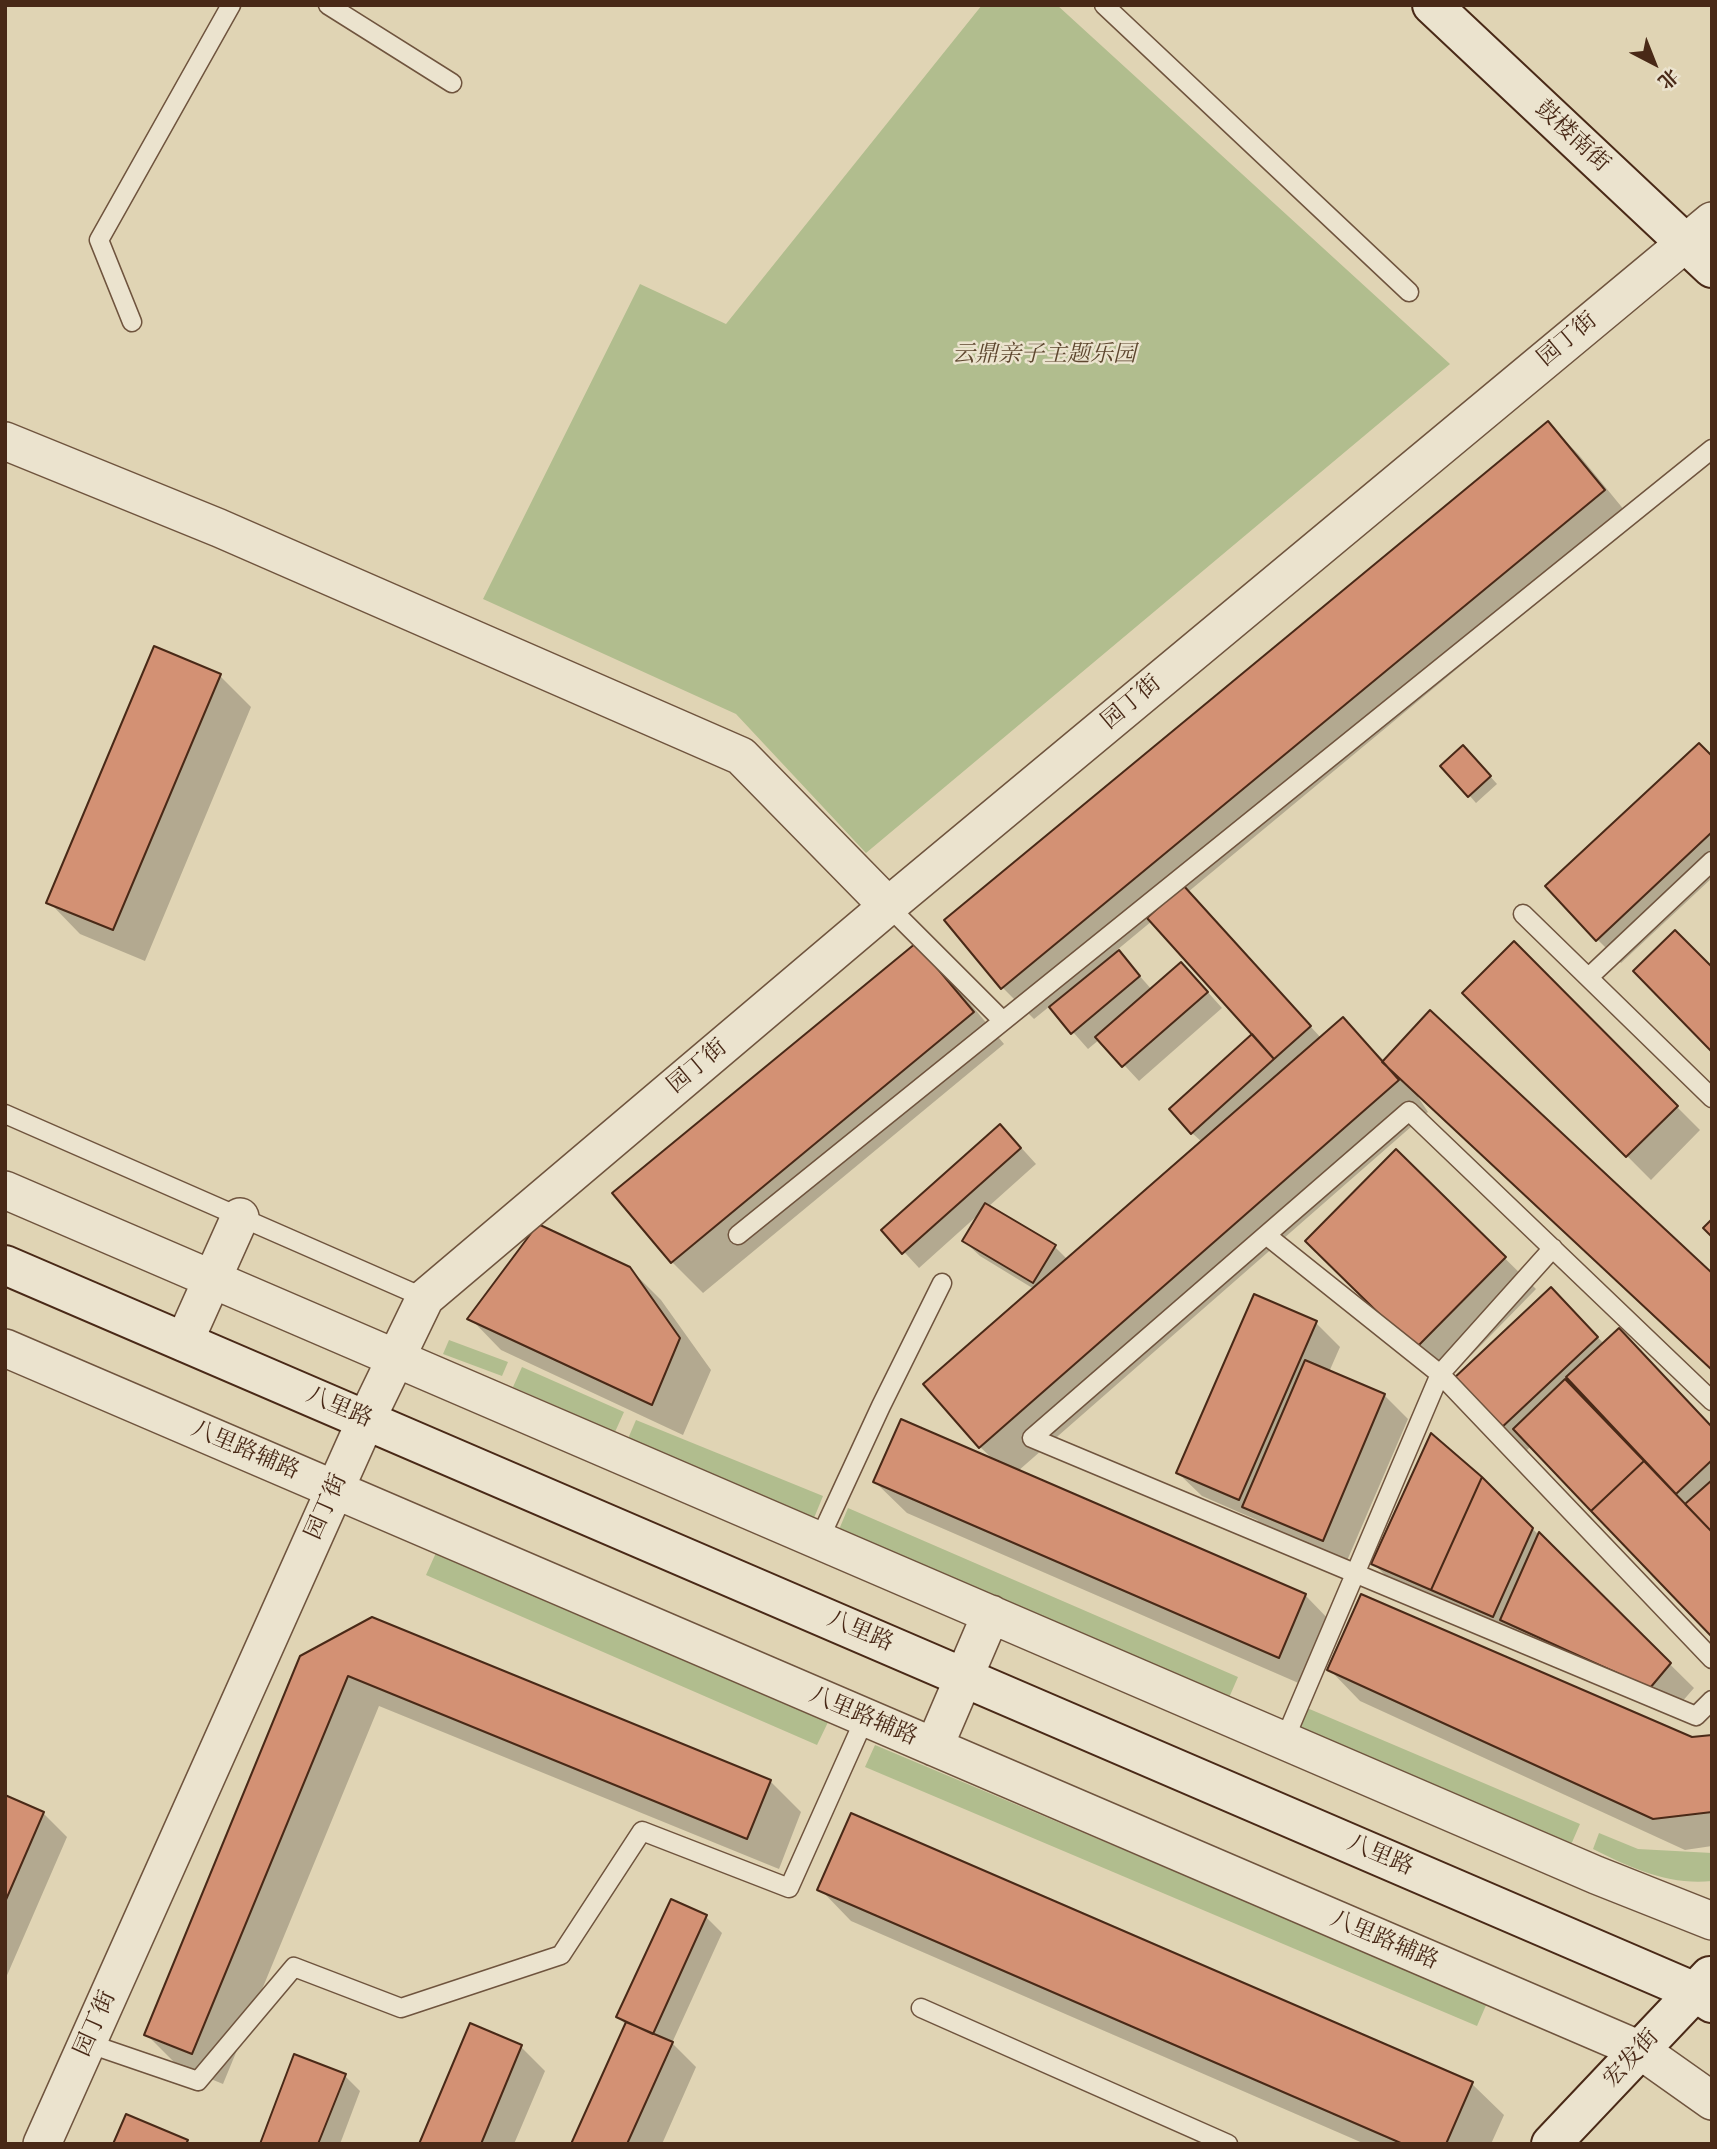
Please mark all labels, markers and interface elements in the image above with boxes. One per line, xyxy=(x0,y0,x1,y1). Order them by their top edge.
north arrow xyxy=(1619,28,1689,98)
text: 北 xyxy=(1653,63,1683,94)
street label: 鼓楼南街 xyxy=(1529,96,1615,178)
street label: 园丁街 xyxy=(1533,307,1603,373)
park label: 云鼎亲子主题乐园 xyxy=(952,341,1136,369)
street label: 园丁街 xyxy=(1097,670,1167,736)
street label: 园丁街 xyxy=(663,1034,733,1100)
street label: 八里路 xyxy=(302,1382,376,1434)
street label: 八里路辅路 xyxy=(187,1416,303,1486)
street label: 园丁街 xyxy=(300,1470,354,1544)
street label: 八里路 xyxy=(823,1606,897,1658)
street label: 八里路辅路 xyxy=(805,1682,921,1752)
street label: 八里路 xyxy=(1343,1830,1417,1882)
street label: 八里路辅路 xyxy=(1326,1906,1442,1976)
street label: 园丁街 xyxy=(69,1987,123,2061)
street label: 宏发街 xyxy=(1598,2024,1666,2094)

